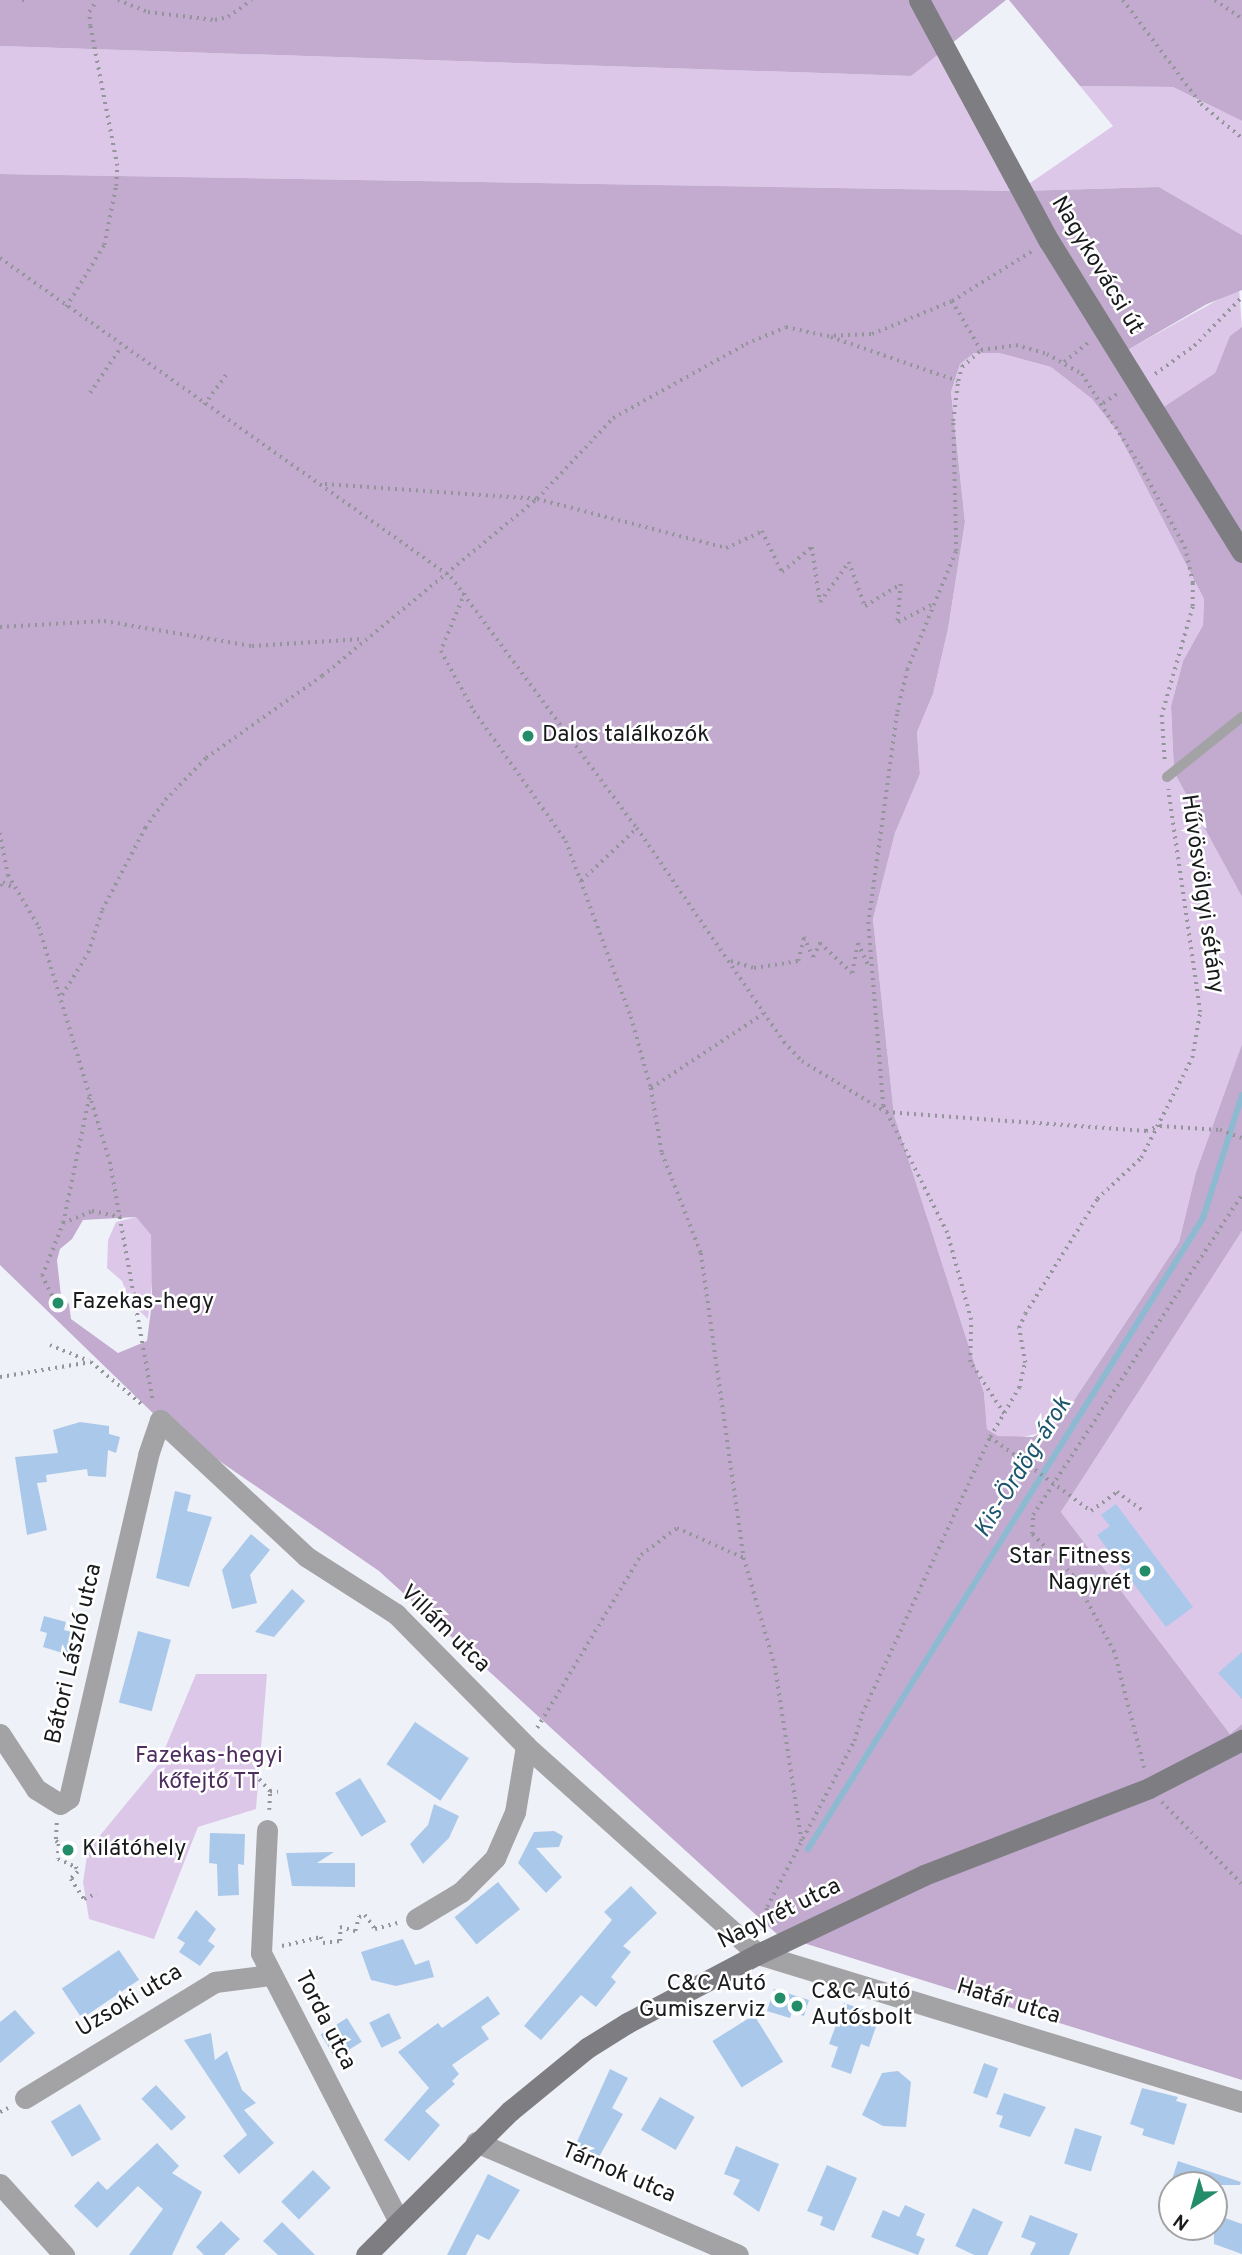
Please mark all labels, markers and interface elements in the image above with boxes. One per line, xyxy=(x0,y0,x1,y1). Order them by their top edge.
street label: Nagykovácsi út xyxy=(1044,192,1148,340)
place label: Dalos találkozók xyxy=(542,722,709,750)
marker: Dalos találkozók xyxy=(520,728,536,744)
street label: Hűvösvölgyi sétány xyxy=(1173,793,1229,995)
place label: Fazekas-hegy xyxy=(72,1289,214,1317)
marker: Fazekas-hegy xyxy=(50,1295,66,1311)
water label: Kis-Ördög-árok xyxy=(969,1392,1079,1544)
place label: Star Fitness Nagyrét xyxy=(1009,1544,1131,1598)
street label: Bátori László utca xyxy=(41,1561,109,1747)
marker: Star Fitness Nagyrét xyxy=(1137,1563,1153,1579)
street label: Villám utca xyxy=(393,1580,495,1680)
park label: Fazekas-hegyi kőfejtő TT xyxy=(135,1743,283,1797)
place label: Kilátóhely xyxy=(82,1836,186,1864)
marker: Kilátóhely xyxy=(60,1842,76,1858)
street label: Nagyrét utca xyxy=(714,1873,846,1957)
street label: Uzsoki utca xyxy=(72,1960,188,2044)
street label: Torda utca xyxy=(287,1967,361,2075)
place label: C&C Autó Gumiszerviz xyxy=(639,1971,766,2025)
street label: Határ utca xyxy=(953,1974,1063,2032)
place label: C&C Autó Autósbolt xyxy=(811,1979,912,2033)
marker: C&C Autó Gumiszerviz xyxy=(772,1990,788,2006)
marker: C&C Autó Autósbolt xyxy=(789,1998,805,2014)
street label: Tárnok utca xyxy=(557,2138,679,2210)
north arrow xyxy=(1158,2171,1228,2241)
text: N xyxy=(1169,2208,1194,2235)

